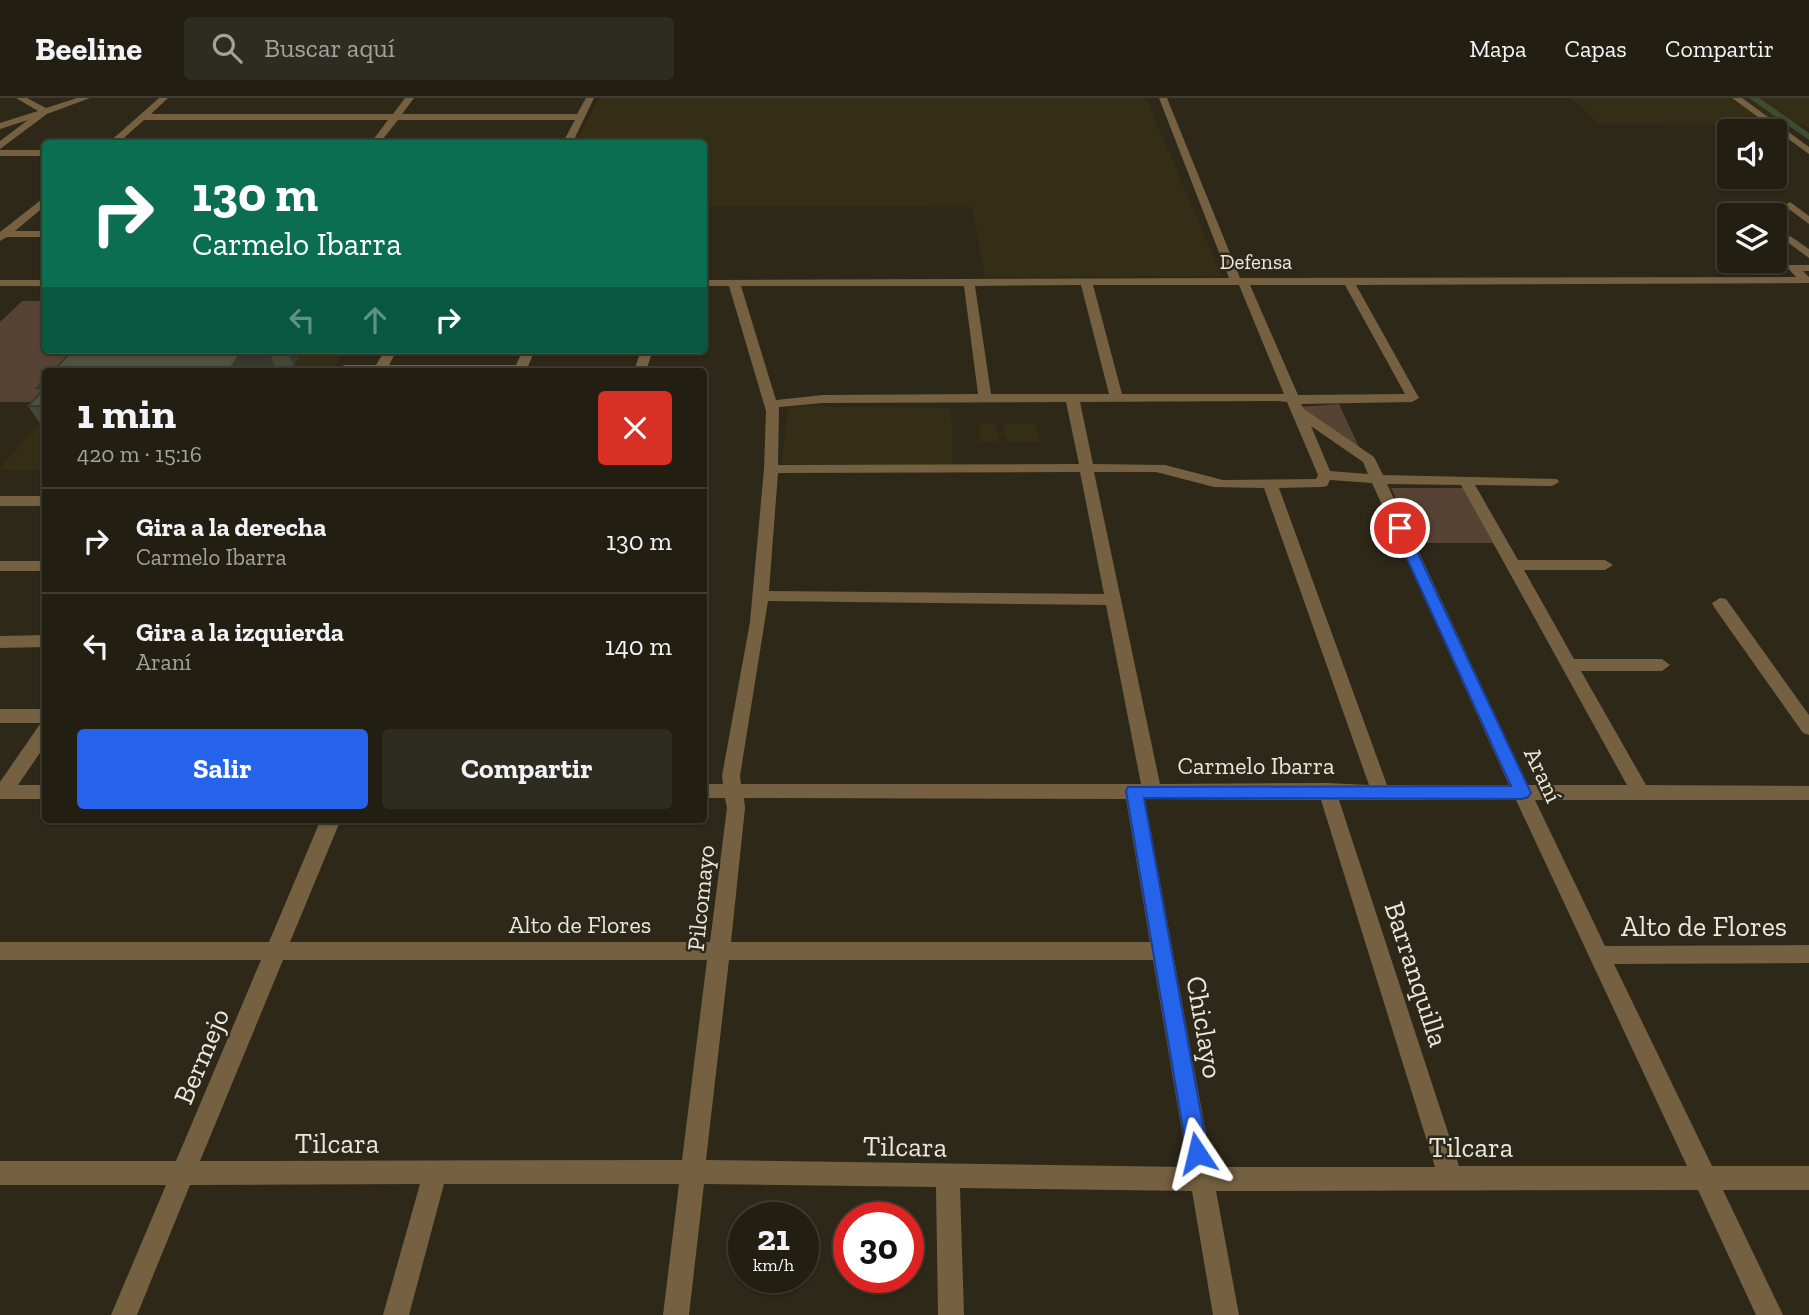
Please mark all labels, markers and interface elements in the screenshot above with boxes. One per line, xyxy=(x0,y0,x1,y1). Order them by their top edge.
search box xyxy=(184,17,674,80)
text: Beeline xyxy=(35,29,142,68)
icon: search xyxy=(208,29,246,67)
text: Buscar aquí xyxy=(264,32,395,64)
text: Mapa xyxy=(1469,34,1526,63)
text: Capas xyxy=(1564,34,1627,63)
text: Compartir xyxy=(1665,34,1774,63)
map controls xyxy=(1717,119,1787,273)
button: sound xyxy=(1717,119,1787,189)
text: 130 m xyxy=(192,165,318,224)
icon: right xyxy=(77,168,168,259)
button: layers xyxy=(1717,203,1787,273)
text: Carmelo Ibarra xyxy=(192,225,402,263)
street label: Defensa xyxy=(1220,249,1292,274)
icon: left xyxy=(283,301,321,339)
icon: ahead xyxy=(356,301,394,339)
icon: right xyxy=(429,301,467,339)
text: 1 min xyxy=(77,388,176,439)
button: close xyxy=(598,391,672,465)
text: 420 m · 15:16 xyxy=(77,440,202,468)
pin xyxy=(1370,498,1430,558)
icon: arrive xyxy=(1381,509,1419,547)
text: Gira a la derecha xyxy=(136,511,326,543)
icon: right xyxy=(77,522,115,560)
text: 130 m xyxy=(606,525,672,557)
text: Carmelo Ibarra xyxy=(136,543,287,571)
text: Gira a la izquierda xyxy=(136,616,344,648)
icon: left xyxy=(77,627,115,665)
text: 140 m xyxy=(605,630,672,662)
text: Araní xyxy=(136,648,191,676)
button: Salir xyxy=(77,729,368,809)
button: Compartir xyxy=(382,729,672,809)
street label: Araní xyxy=(1518,743,1569,807)
street label: Carmelo Ibarra xyxy=(1177,751,1335,780)
street label: Pilcomayo xyxy=(681,844,720,952)
street label: Barranquilla xyxy=(1378,898,1456,1051)
street label: Alto de Flores xyxy=(509,910,651,939)
street label: Alto de Flores xyxy=(1621,910,1787,943)
street label: Chiclayo xyxy=(1179,973,1230,1081)
street label: Bermejo xyxy=(167,1003,236,1109)
position arrow xyxy=(1160,1116,1234,1190)
street label: Tilcara xyxy=(295,1127,380,1160)
street label: Tilcara xyxy=(863,1129,948,1164)
street label: Tilcara xyxy=(1429,1131,1514,1164)
speed limit sign: 30 xyxy=(833,1202,924,1293)
text: 21 xyxy=(757,1217,790,1259)
text: km/h xyxy=(753,1254,794,1276)

